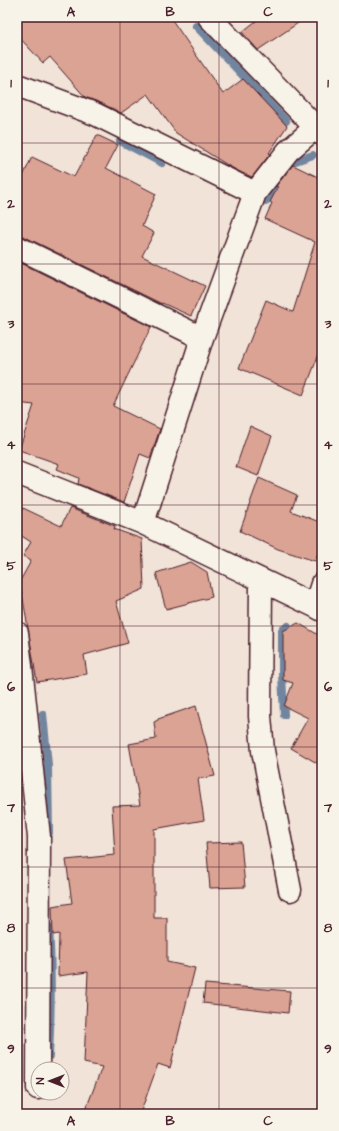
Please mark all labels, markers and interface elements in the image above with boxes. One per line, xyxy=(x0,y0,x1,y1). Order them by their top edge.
text: A xyxy=(67,3,76,21)
text: B xyxy=(165,3,175,21)
text: C xyxy=(263,3,273,21)
text: 1 xyxy=(10,74,12,92)
text: 1 xyxy=(327,74,329,92)
text: 2 xyxy=(6,195,15,213)
text: 2 xyxy=(323,195,332,213)
text: 3 xyxy=(7,315,15,333)
text: 3 xyxy=(324,315,332,333)
text: 4 xyxy=(7,436,16,454)
text: 4 xyxy=(324,436,333,454)
text: 5 xyxy=(6,557,16,575)
text: 5 xyxy=(323,557,333,575)
text: 6 xyxy=(7,678,16,696)
text: 6 xyxy=(324,678,333,696)
text: 7 xyxy=(6,799,16,817)
text: 7 xyxy=(323,799,333,817)
text: 8 xyxy=(7,919,16,937)
text: 8 xyxy=(324,919,333,937)
text: 9 xyxy=(7,1040,15,1058)
text: 9 xyxy=(324,1040,332,1058)
north arrow xyxy=(30,1061,70,1101)
text: N xyxy=(33,1077,48,1084)
text: A xyxy=(67,1112,76,1130)
text: B xyxy=(165,1112,175,1130)
text: C xyxy=(263,1112,273,1130)

